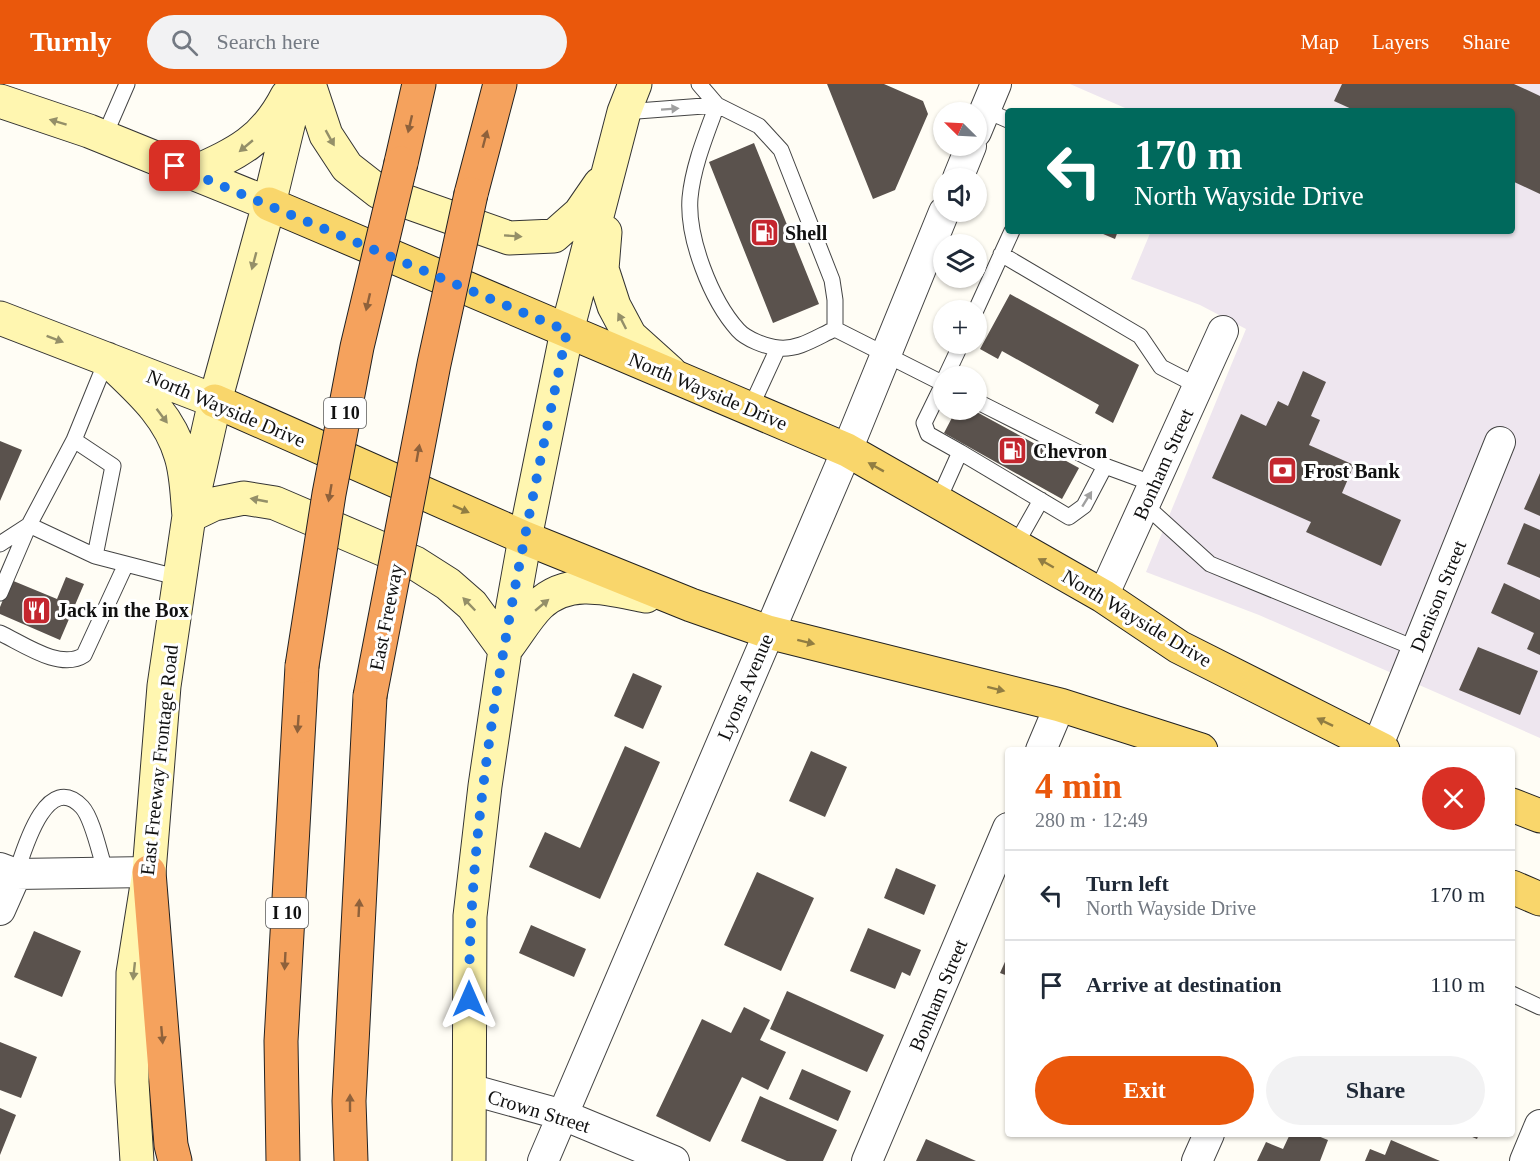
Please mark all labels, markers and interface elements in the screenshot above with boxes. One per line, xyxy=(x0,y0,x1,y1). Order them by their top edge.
search box xyxy=(147,15,567,69)
text: Turnly xyxy=(30,26,111,57)
icon: search xyxy=(168,26,201,59)
text: Search here xyxy=(216,29,320,54)
text: Map xyxy=(1301,30,1339,54)
text: Layers xyxy=(1372,30,1429,54)
text: Share xyxy=(1462,30,1510,54)
north arrow xyxy=(933,102,987,156)
map controls xyxy=(933,102,987,420)
one-way arrow xyxy=(661,104,680,113)
one-way arrow xyxy=(404,114,414,133)
one-way arrow xyxy=(49,116,67,126)
one-way arrow xyxy=(324,130,334,147)
one-way arrow xyxy=(481,130,491,148)
icon: left xyxy=(1035,132,1113,210)
text: 170 m xyxy=(1134,132,1243,178)
one-way arrow xyxy=(238,139,253,152)
pin xyxy=(149,140,200,191)
icon: arrive xyxy=(158,149,191,182)
button: sound xyxy=(933,168,987,222)
text: North Wayside Drive xyxy=(1134,181,1364,211)
fuel station icon: Shell xyxy=(748,217,780,249)
place label: Shell xyxy=(785,222,828,244)
one-way arrow xyxy=(504,231,523,241)
button: layers xyxy=(933,234,987,288)
one-way arrow xyxy=(248,251,258,270)
one-way arrow xyxy=(363,293,373,311)
button: + xyxy=(933,300,987,354)
one-way arrow xyxy=(617,312,627,329)
one-way arrow xyxy=(46,334,64,344)
street label: North Wayside Drive xyxy=(625,348,791,435)
street label: North Wayside Drive xyxy=(143,365,309,452)
button: − xyxy=(933,366,987,420)
road number: I 10 xyxy=(324,398,366,428)
street label: Bonham Street xyxy=(1129,405,1198,523)
one-way arrow xyxy=(155,408,167,423)
fuel station icon: Chevron xyxy=(996,435,1028,467)
place label: Chevron xyxy=(1033,440,1107,462)
one-way arrow xyxy=(413,443,422,462)
bank icon: Frost Bank xyxy=(1267,455,1299,487)
place label: Frost Bank xyxy=(1304,460,1401,482)
one-way arrow xyxy=(868,462,885,472)
one-way arrow xyxy=(325,484,334,503)
one-way arrow xyxy=(1081,491,1092,508)
one-way arrow xyxy=(249,495,268,504)
one-way arrow xyxy=(452,505,469,514)
street label: Denison Street xyxy=(1406,537,1471,655)
one-way arrow xyxy=(1038,558,1054,569)
street label: East Freeway xyxy=(365,562,408,672)
street label: North Wayside Drive xyxy=(1058,565,1216,672)
restaurant icon: Jack in the Box xyxy=(20,594,52,626)
one-way arrow xyxy=(463,597,477,611)
place label: Jack in the Box xyxy=(57,599,189,621)
one-way arrow xyxy=(534,599,550,612)
street label: Lyons Avenue xyxy=(713,630,778,744)
one-way arrow xyxy=(797,637,816,647)
street label: East Freeway Frontage Road xyxy=(136,644,183,876)
one-way arrow xyxy=(986,684,1005,694)
one-way arrow xyxy=(294,715,303,734)
one-way arrow xyxy=(1316,717,1333,726)
text: 4 min xyxy=(1035,766,1122,806)
button: close xyxy=(1422,767,1485,830)
text: 280 m · 12:49 xyxy=(1035,809,1148,831)
text: Turn left xyxy=(1086,871,1169,896)
icon: left xyxy=(1035,879,1068,912)
text: 170 m xyxy=(1429,882,1485,907)
text: North Wayside Drive xyxy=(1086,897,1256,919)
road number: I 10 xyxy=(266,898,308,928)
one-way arrow xyxy=(355,898,364,917)
street label: Bonham Street xyxy=(905,935,972,1054)
one-way arrow xyxy=(280,952,289,971)
one-way arrow xyxy=(129,962,139,981)
position arrow xyxy=(437,967,501,1031)
icon: arrive xyxy=(1035,969,1068,1002)
text: Arrive at destination xyxy=(1086,972,1282,997)
text: 110 m xyxy=(1430,972,1485,997)
one-way arrow xyxy=(157,1025,167,1044)
button: Exit xyxy=(1035,1056,1254,1125)
button: Share xyxy=(1266,1056,1485,1125)
street label: Crown Street xyxy=(485,1085,593,1137)
one-way arrow xyxy=(345,1093,355,1112)

